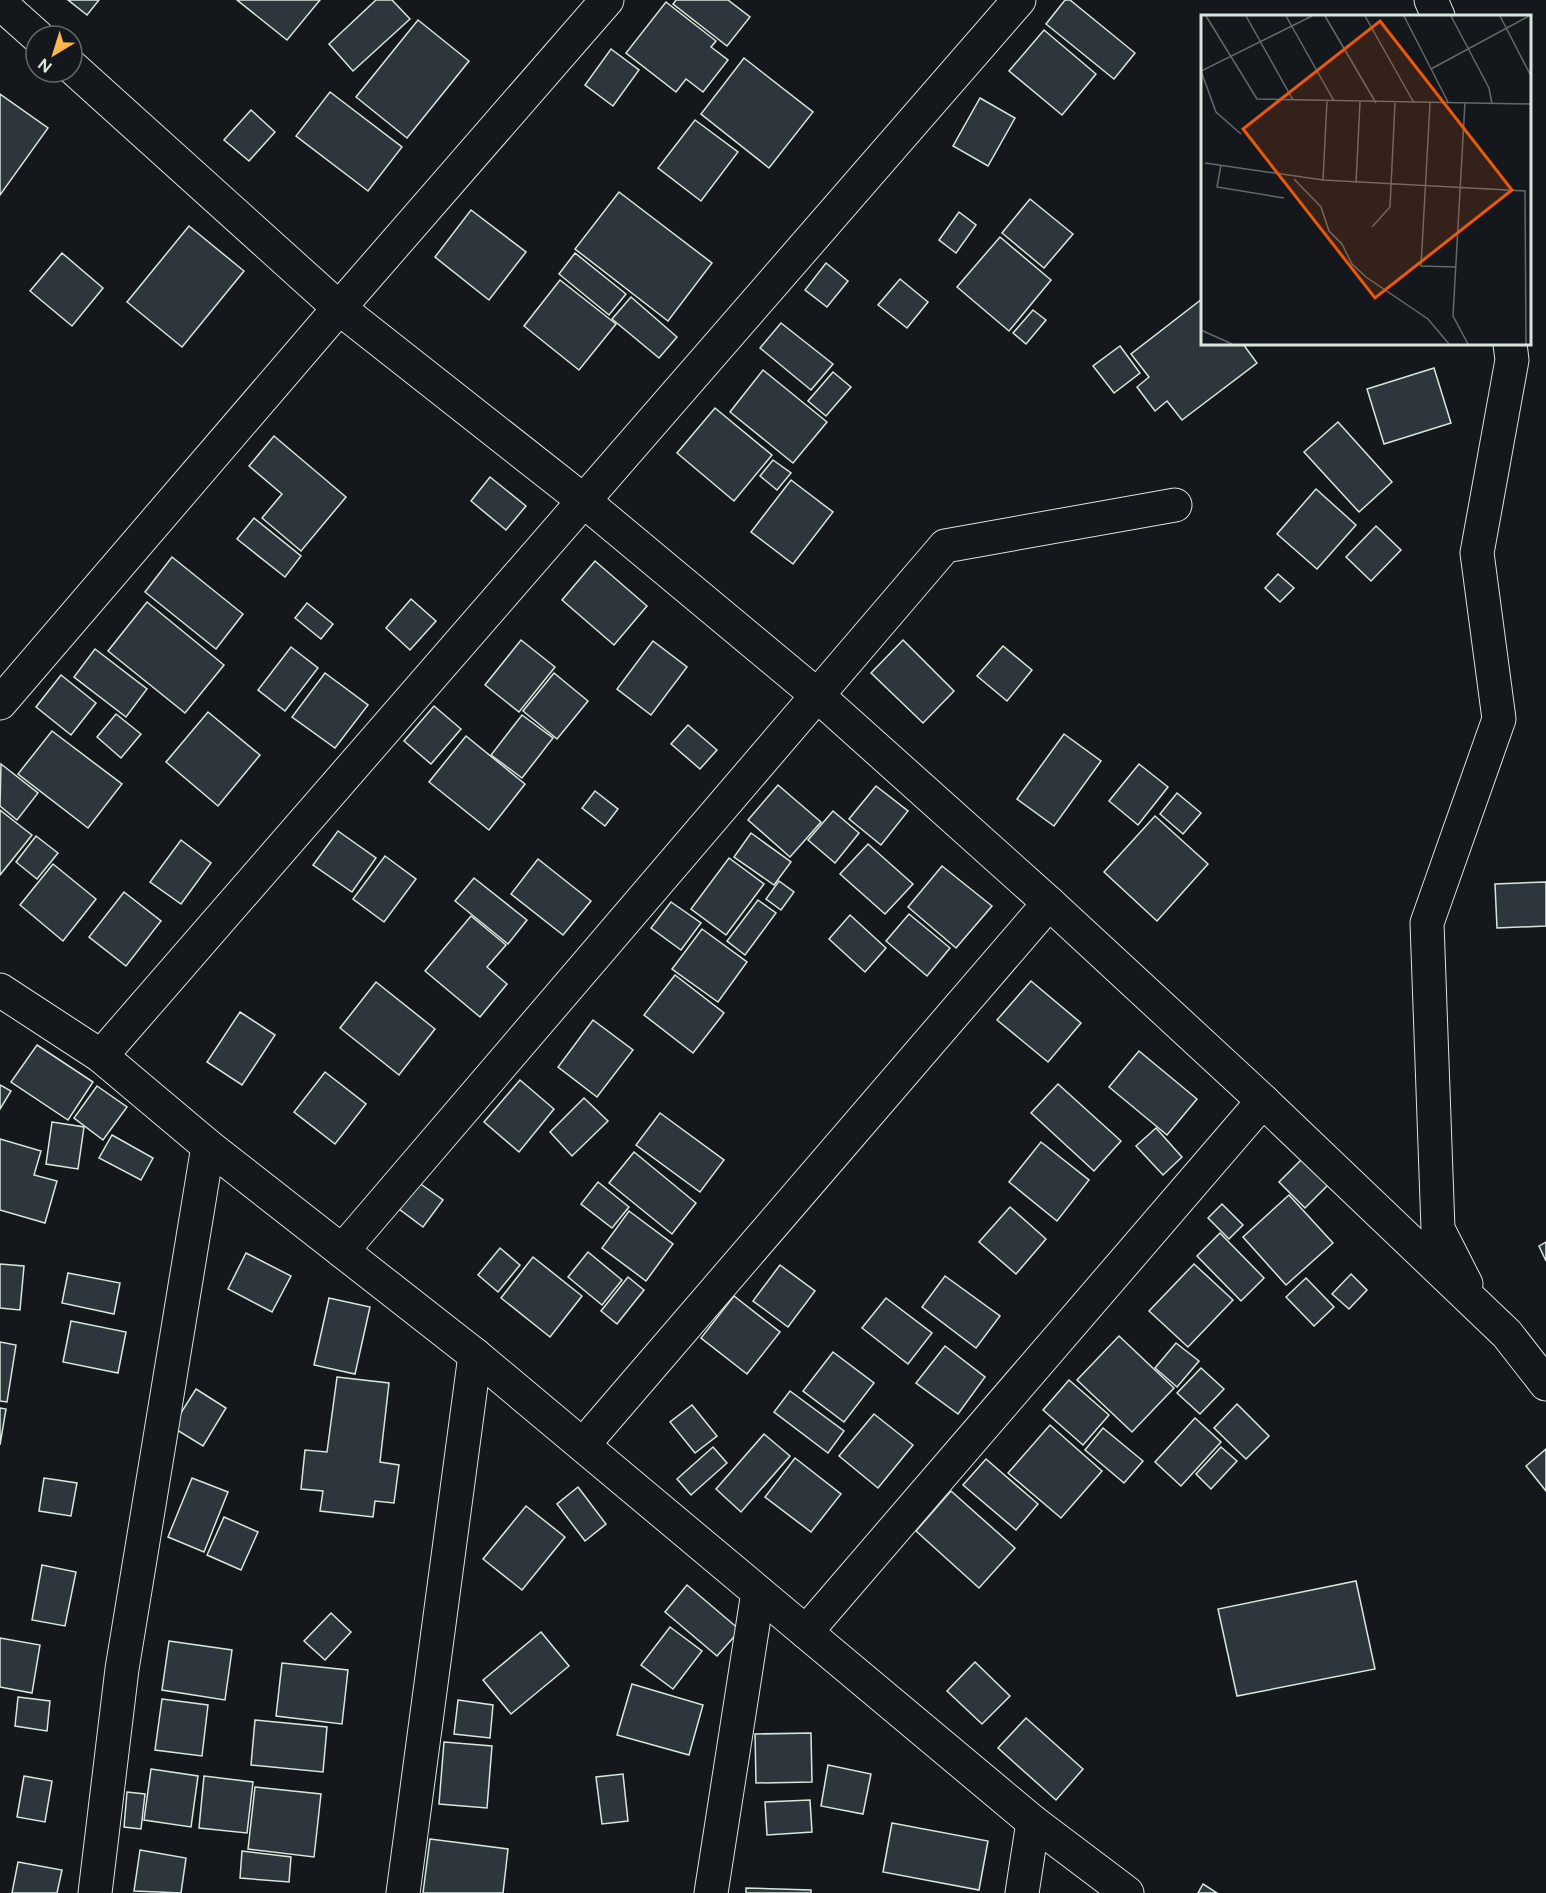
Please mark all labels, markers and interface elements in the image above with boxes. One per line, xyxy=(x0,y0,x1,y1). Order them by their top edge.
inset map xyxy=(1201,15,1531,345)
north arrow xyxy=(24,24,84,84)
text: N xyxy=(34,54,56,77)

